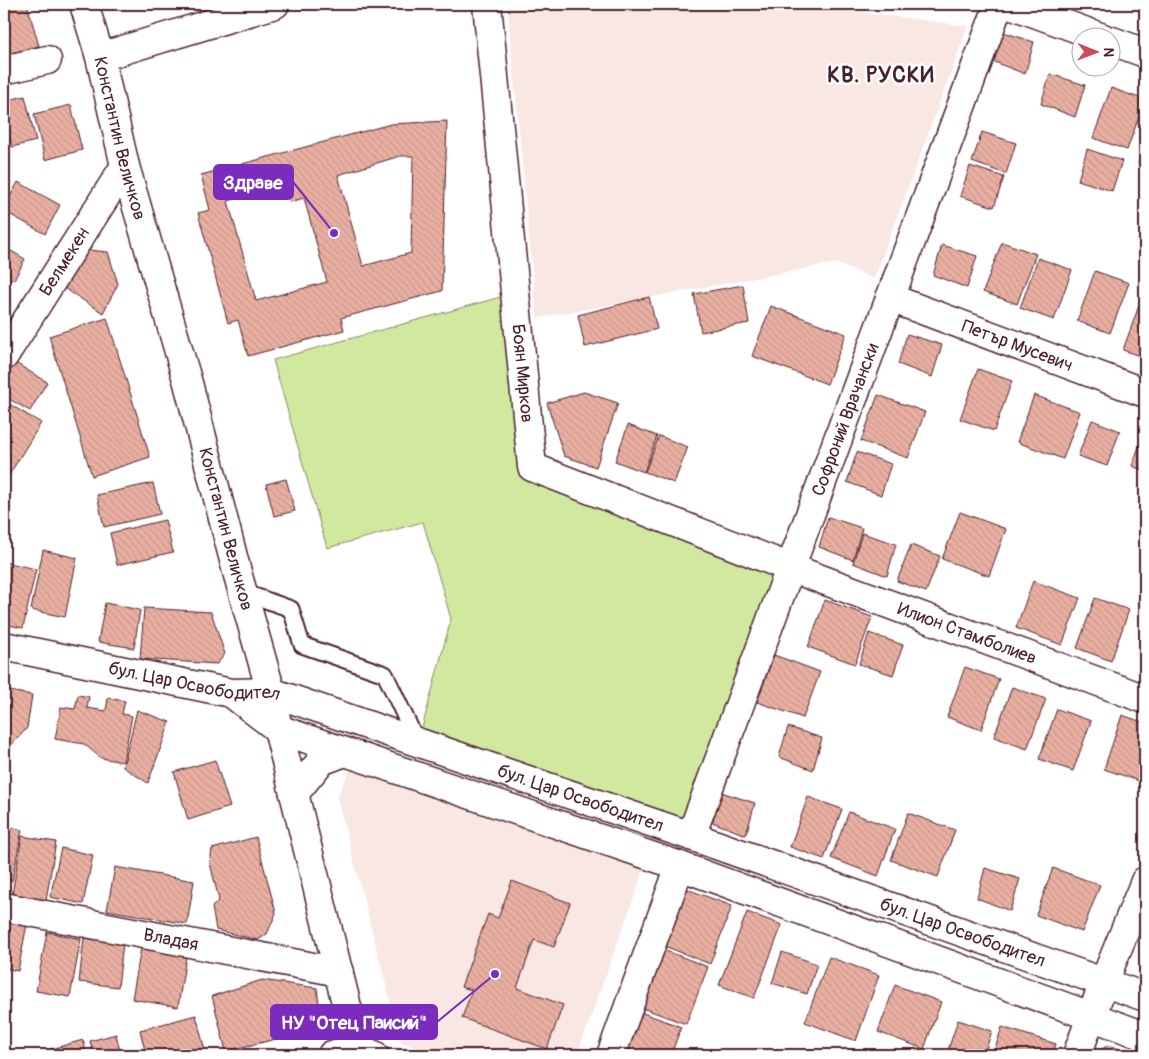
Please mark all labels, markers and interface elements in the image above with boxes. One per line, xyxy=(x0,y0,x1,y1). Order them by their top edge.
north arrow xyxy=(1072,28,1122,78)
text: N xyxy=(1100,47,1117,57)
street label: Константин Величков xyxy=(88,54,151,223)
district label: КВ. РУСКИ xyxy=(827,61,935,89)
callout: Здраве xyxy=(214,165,293,199)
text: Здраве xyxy=(223,171,283,195)
street label: Белмекен xyxy=(34,223,95,300)
street label: Петър Мусевич xyxy=(958,315,1076,377)
street label: Боян Мирков xyxy=(506,323,539,424)
street label: Софроний Врачански xyxy=(807,340,884,499)
street label: Константин Величков xyxy=(193,445,258,613)
street label: Илион Стамболиев xyxy=(894,597,1040,670)
street label: бул. Цар Освободител xyxy=(106,657,283,706)
street label: бул. Цар Освободител xyxy=(494,759,666,838)
street label: бул. Цар Освободител xyxy=(876,893,1048,973)
street label: Владая xyxy=(141,923,200,956)
callout: НУ "Отец Паисий" xyxy=(271,1005,437,1039)
text: НУ "Отец Паисий" xyxy=(281,1011,427,1035)

